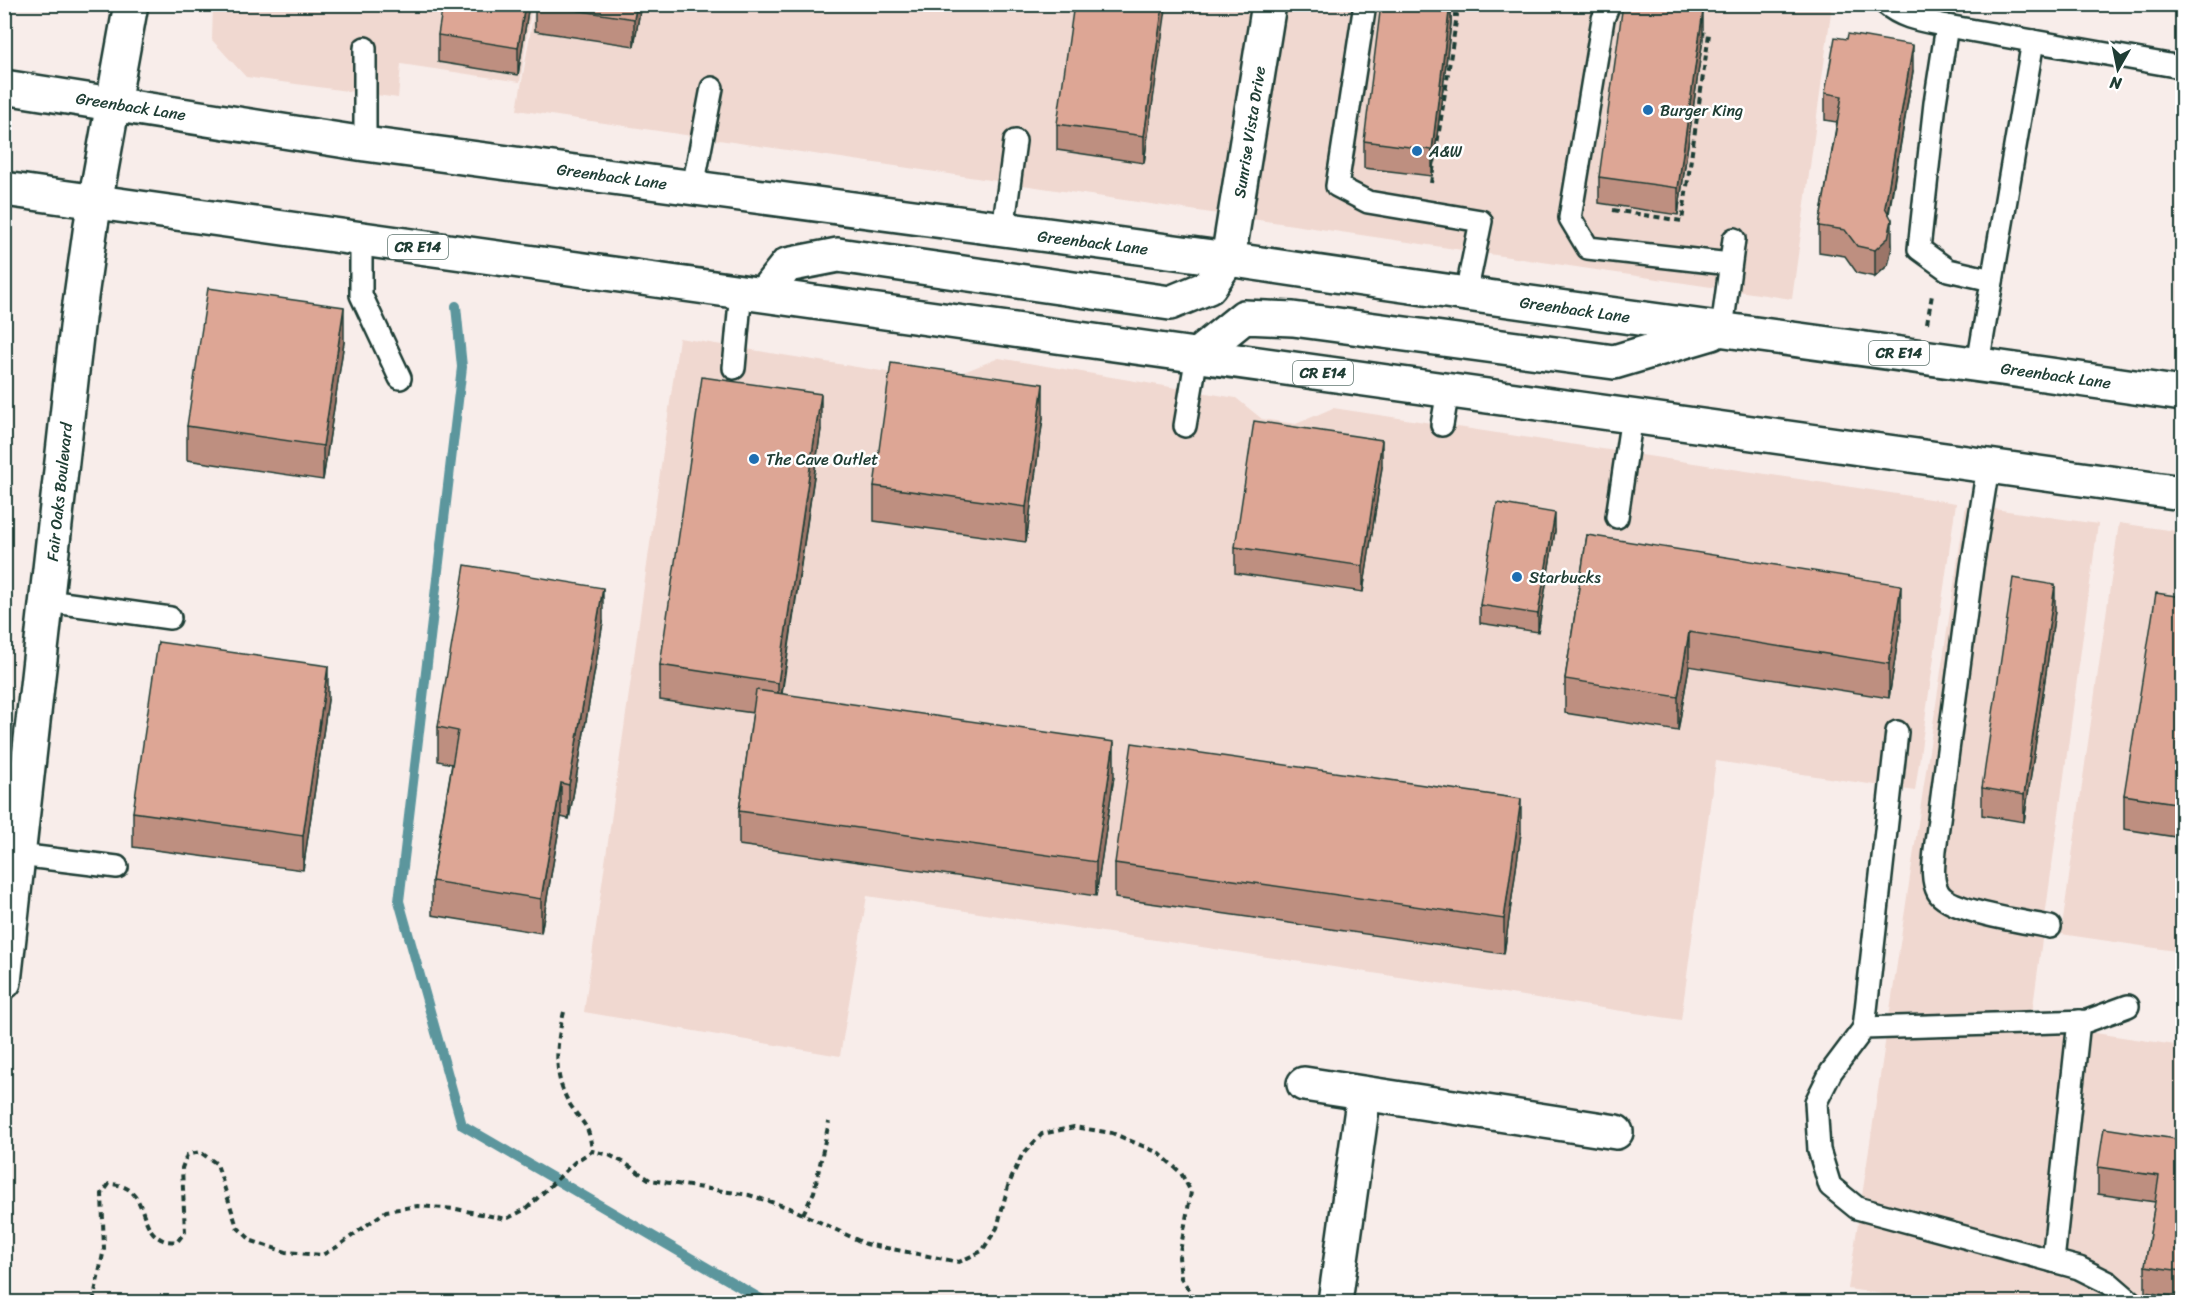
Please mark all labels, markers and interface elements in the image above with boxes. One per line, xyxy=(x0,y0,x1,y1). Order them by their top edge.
north arrow xyxy=(2088,39,2148,99)
street label: Sunrise Vista Drive xyxy=(1225,64,1274,200)
text: N xyxy=(2107,68,2124,99)
street label: Greenback Lane xyxy=(74,83,188,130)
place label: Burger King xyxy=(1660,96,1743,125)
marker: Burger King xyxy=(1641,103,1655,117)
place label: A&W xyxy=(1428,137,1463,166)
marker: A&W xyxy=(1410,144,1424,158)
street label: Greenback Lane xyxy=(555,154,669,199)
street label: Greenback Lane xyxy=(1036,221,1150,264)
road number: CR E14 xyxy=(388,235,448,259)
street label: Greenback Lane xyxy=(1518,287,1632,332)
road number: CR E14 xyxy=(1869,341,1929,365)
street label: Greenback Lane xyxy=(1999,353,2113,398)
road number: CR E14 xyxy=(1293,361,1353,385)
street label: Fair Oaks Boulevard xyxy=(38,420,81,563)
place label: The Cave Outlet xyxy=(766,445,878,474)
marker: The Cave Outlet xyxy=(747,452,761,466)
place label: Starbucks xyxy=(1529,563,1601,592)
marker: Starbucks xyxy=(1510,570,1524,584)

